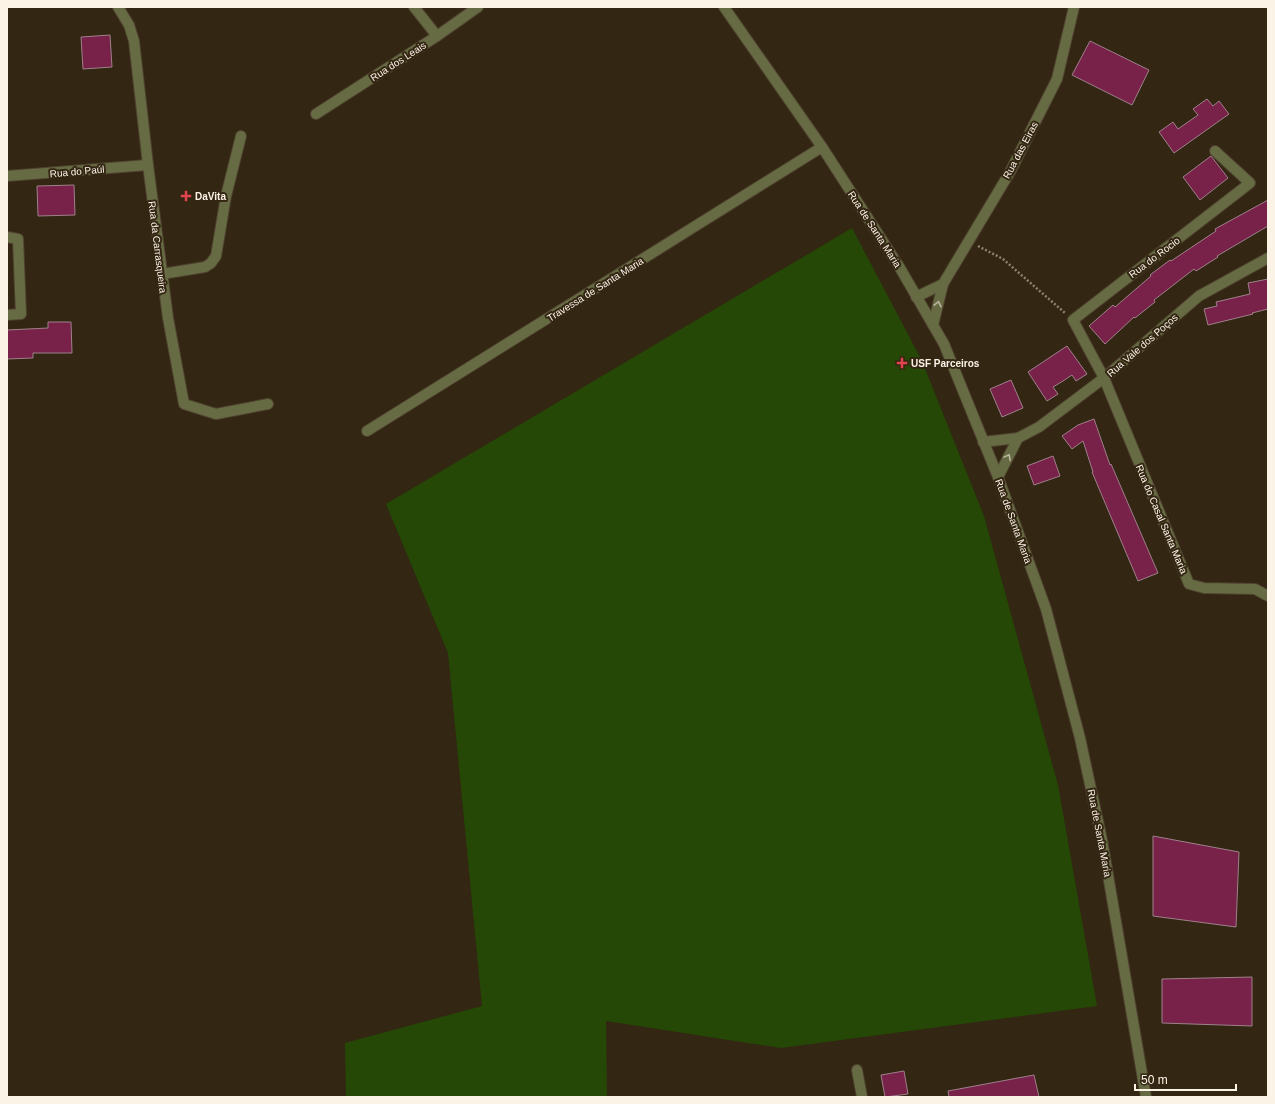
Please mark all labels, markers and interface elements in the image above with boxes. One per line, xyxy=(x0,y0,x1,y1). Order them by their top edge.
street label: Rua dos Leais xyxy=(368,39,428,83)
street label: Rua das Eiras xyxy=(1001,120,1040,181)
street label: Rua do Paúl xyxy=(49,164,105,179)
street label: Rua de Santa Maria xyxy=(846,189,904,270)
marker: DaVita xyxy=(180,190,192,202)
place label: DaVita xyxy=(195,191,226,202)
street label: Rua da Carrasqueira xyxy=(146,200,169,294)
street label: Rua do Rocio xyxy=(1127,235,1182,280)
street label: Travessa de Santa Maria xyxy=(545,255,646,324)
one-way arrow xyxy=(933,301,942,308)
street label: Rua Vale dos Poços xyxy=(1105,312,1180,379)
marker: USF Parceiros xyxy=(896,357,908,369)
place label: USF Parceiros xyxy=(911,358,980,369)
one-way arrow xyxy=(1003,454,1011,462)
street label: Rua do Casal Santa Maria xyxy=(1134,463,1190,576)
street label: Rua de Santa Maria xyxy=(993,477,1034,565)
street label: Rua de Santa Maria xyxy=(1086,788,1113,878)
scale bar xyxy=(1135,1066,1236,1092)
text: 50 m xyxy=(1141,1073,1168,1087)

